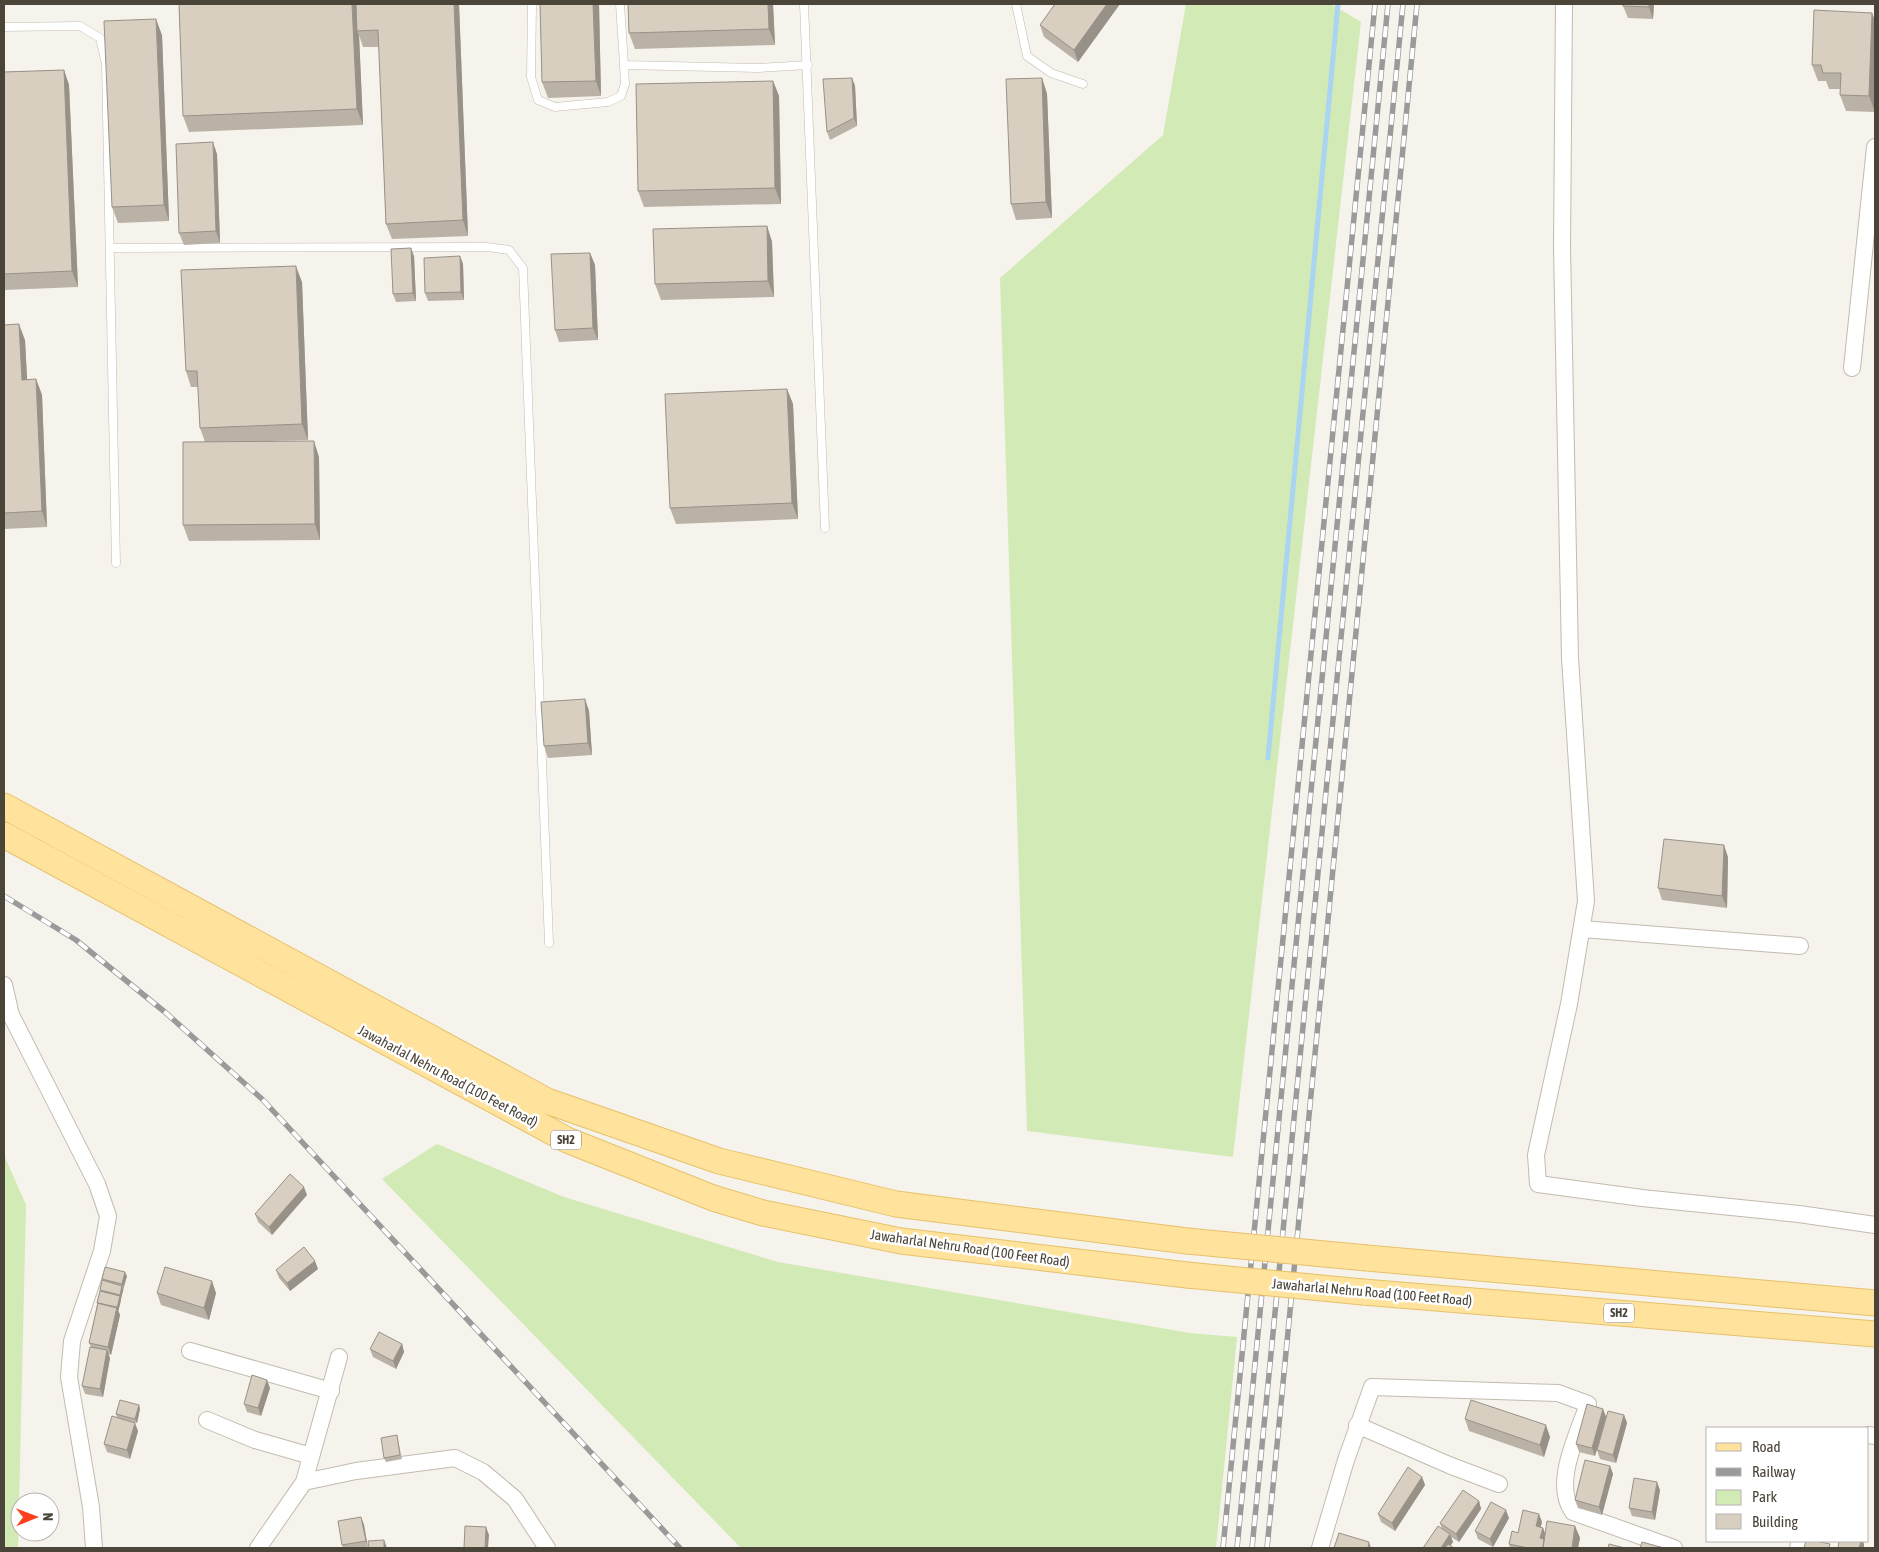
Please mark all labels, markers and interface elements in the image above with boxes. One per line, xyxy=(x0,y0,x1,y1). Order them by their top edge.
street label: Jawaharlal Nehru Road (100 Feet Road) xyxy=(356,1022,540,1130)
road number: SH2 xyxy=(551,1130,581,1150)
street label: Jawaharlal Nehru Road (100 Feet Road) xyxy=(869,1226,1071,1270)
street label: Jawaharlal Nehru Road (100 Feet Road) xyxy=(1271,1275,1473,1309)
road number: SH2 xyxy=(1604,1304,1634,1322)
legend xyxy=(1706,1427,1869,1542)
text: Road xyxy=(1752,1438,1781,1455)
text: Railway xyxy=(1752,1463,1796,1480)
text: Park xyxy=(1752,1488,1777,1505)
north arrow xyxy=(10,1492,60,1542)
text: N xyxy=(40,1513,56,1521)
text: Building xyxy=(1752,1513,1798,1530)

